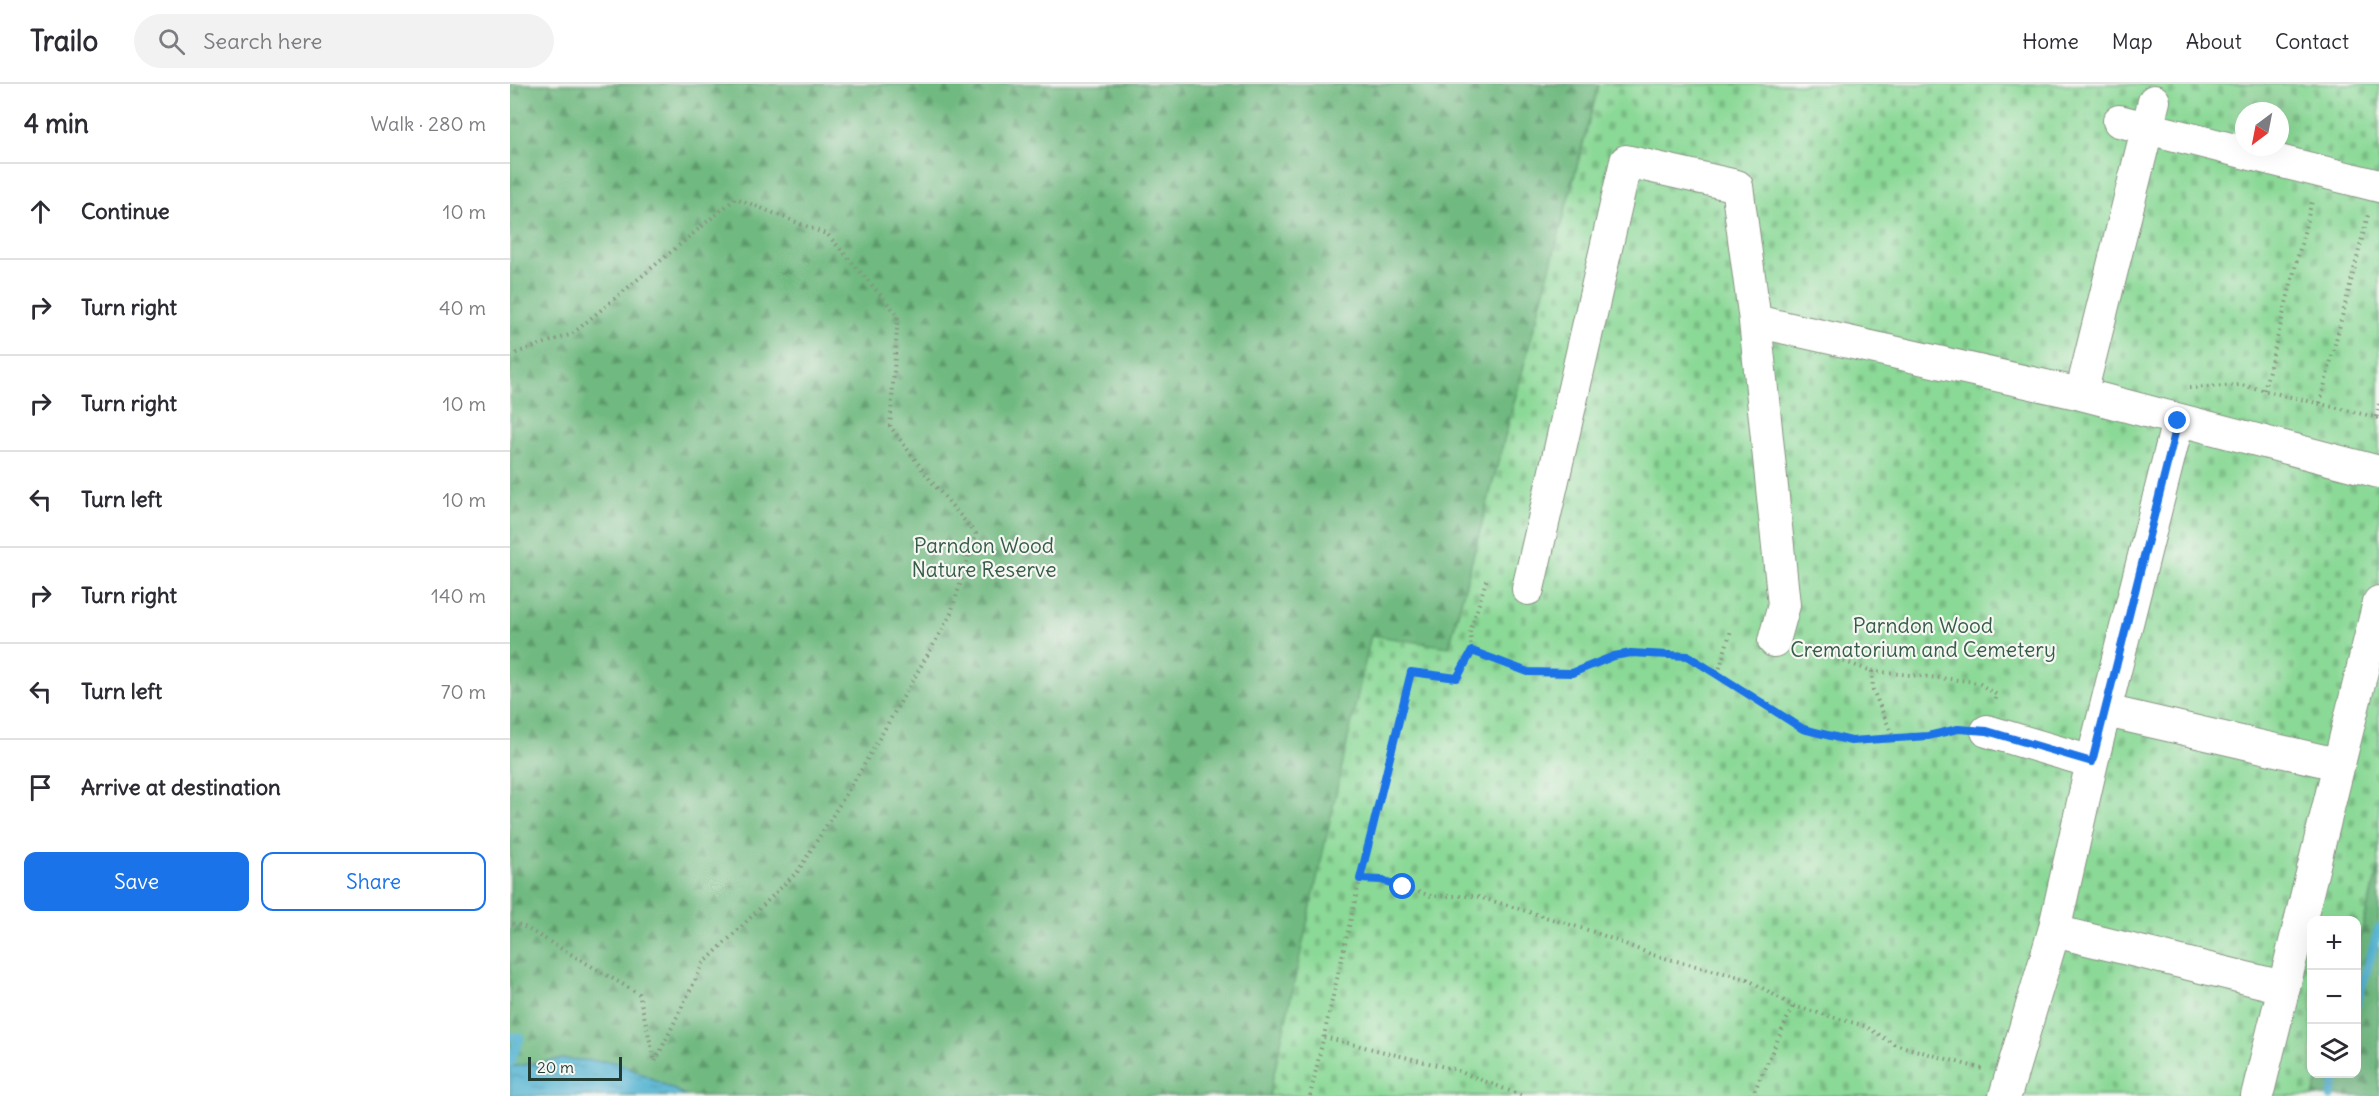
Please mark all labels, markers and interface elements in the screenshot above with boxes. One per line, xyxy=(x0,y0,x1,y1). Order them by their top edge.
search box xyxy=(134,14,554,68)
text: Trailo xyxy=(30,23,98,59)
icon: search xyxy=(155,25,188,58)
text: Search here xyxy=(203,27,322,55)
text: Home xyxy=(2022,28,2079,55)
text: Map xyxy=(2112,28,2153,55)
text: About xyxy=(2186,28,2242,55)
text: Contact xyxy=(2275,28,2349,55)
north arrow xyxy=(2235,102,2289,156)
text: 4 min xyxy=(24,107,89,140)
text: Walk · 280 m xyxy=(370,111,486,136)
icon: ahead xyxy=(24,195,57,228)
text: Continue xyxy=(81,197,170,225)
text: 10 m xyxy=(443,199,486,224)
icon: right xyxy=(24,291,57,324)
text: Turn right xyxy=(81,293,177,321)
text: 40 m xyxy=(439,295,486,320)
icon: right xyxy=(24,387,57,420)
text: Turn right xyxy=(81,389,177,417)
text: 10 m xyxy=(443,391,486,416)
route end xyxy=(2164,407,2190,433)
icon: left xyxy=(24,483,57,516)
text: Turn left xyxy=(81,485,162,513)
text: 10 m xyxy=(443,487,486,512)
park label: Parndon Wood Nature Reserve xyxy=(911,532,1057,583)
icon: right xyxy=(24,579,57,612)
text: Turn right xyxy=(81,581,177,609)
text: 140 m xyxy=(431,583,486,608)
park label: Parndon Wood Crematorium and Cemetery xyxy=(1790,612,2056,663)
icon: left xyxy=(24,675,57,708)
text: Turn left xyxy=(81,677,162,705)
text: 70 m xyxy=(441,679,486,704)
icon: arrive xyxy=(24,771,57,804)
text: Arrive at destination xyxy=(81,773,281,801)
button: Save xyxy=(24,852,249,911)
button: Share xyxy=(261,852,486,911)
route start xyxy=(1389,873,1415,899)
map controls xyxy=(2307,916,2361,1078)
button: + xyxy=(2307,916,2361,970)
button: − xyxy=(2307,970,2361,1024)
button: layers xyxy=(2307,1024,2361,1078)
scale bar xyxy=(528,1054,622,1082)
text: 20 m xyxy=(537,1057,574,1077)

